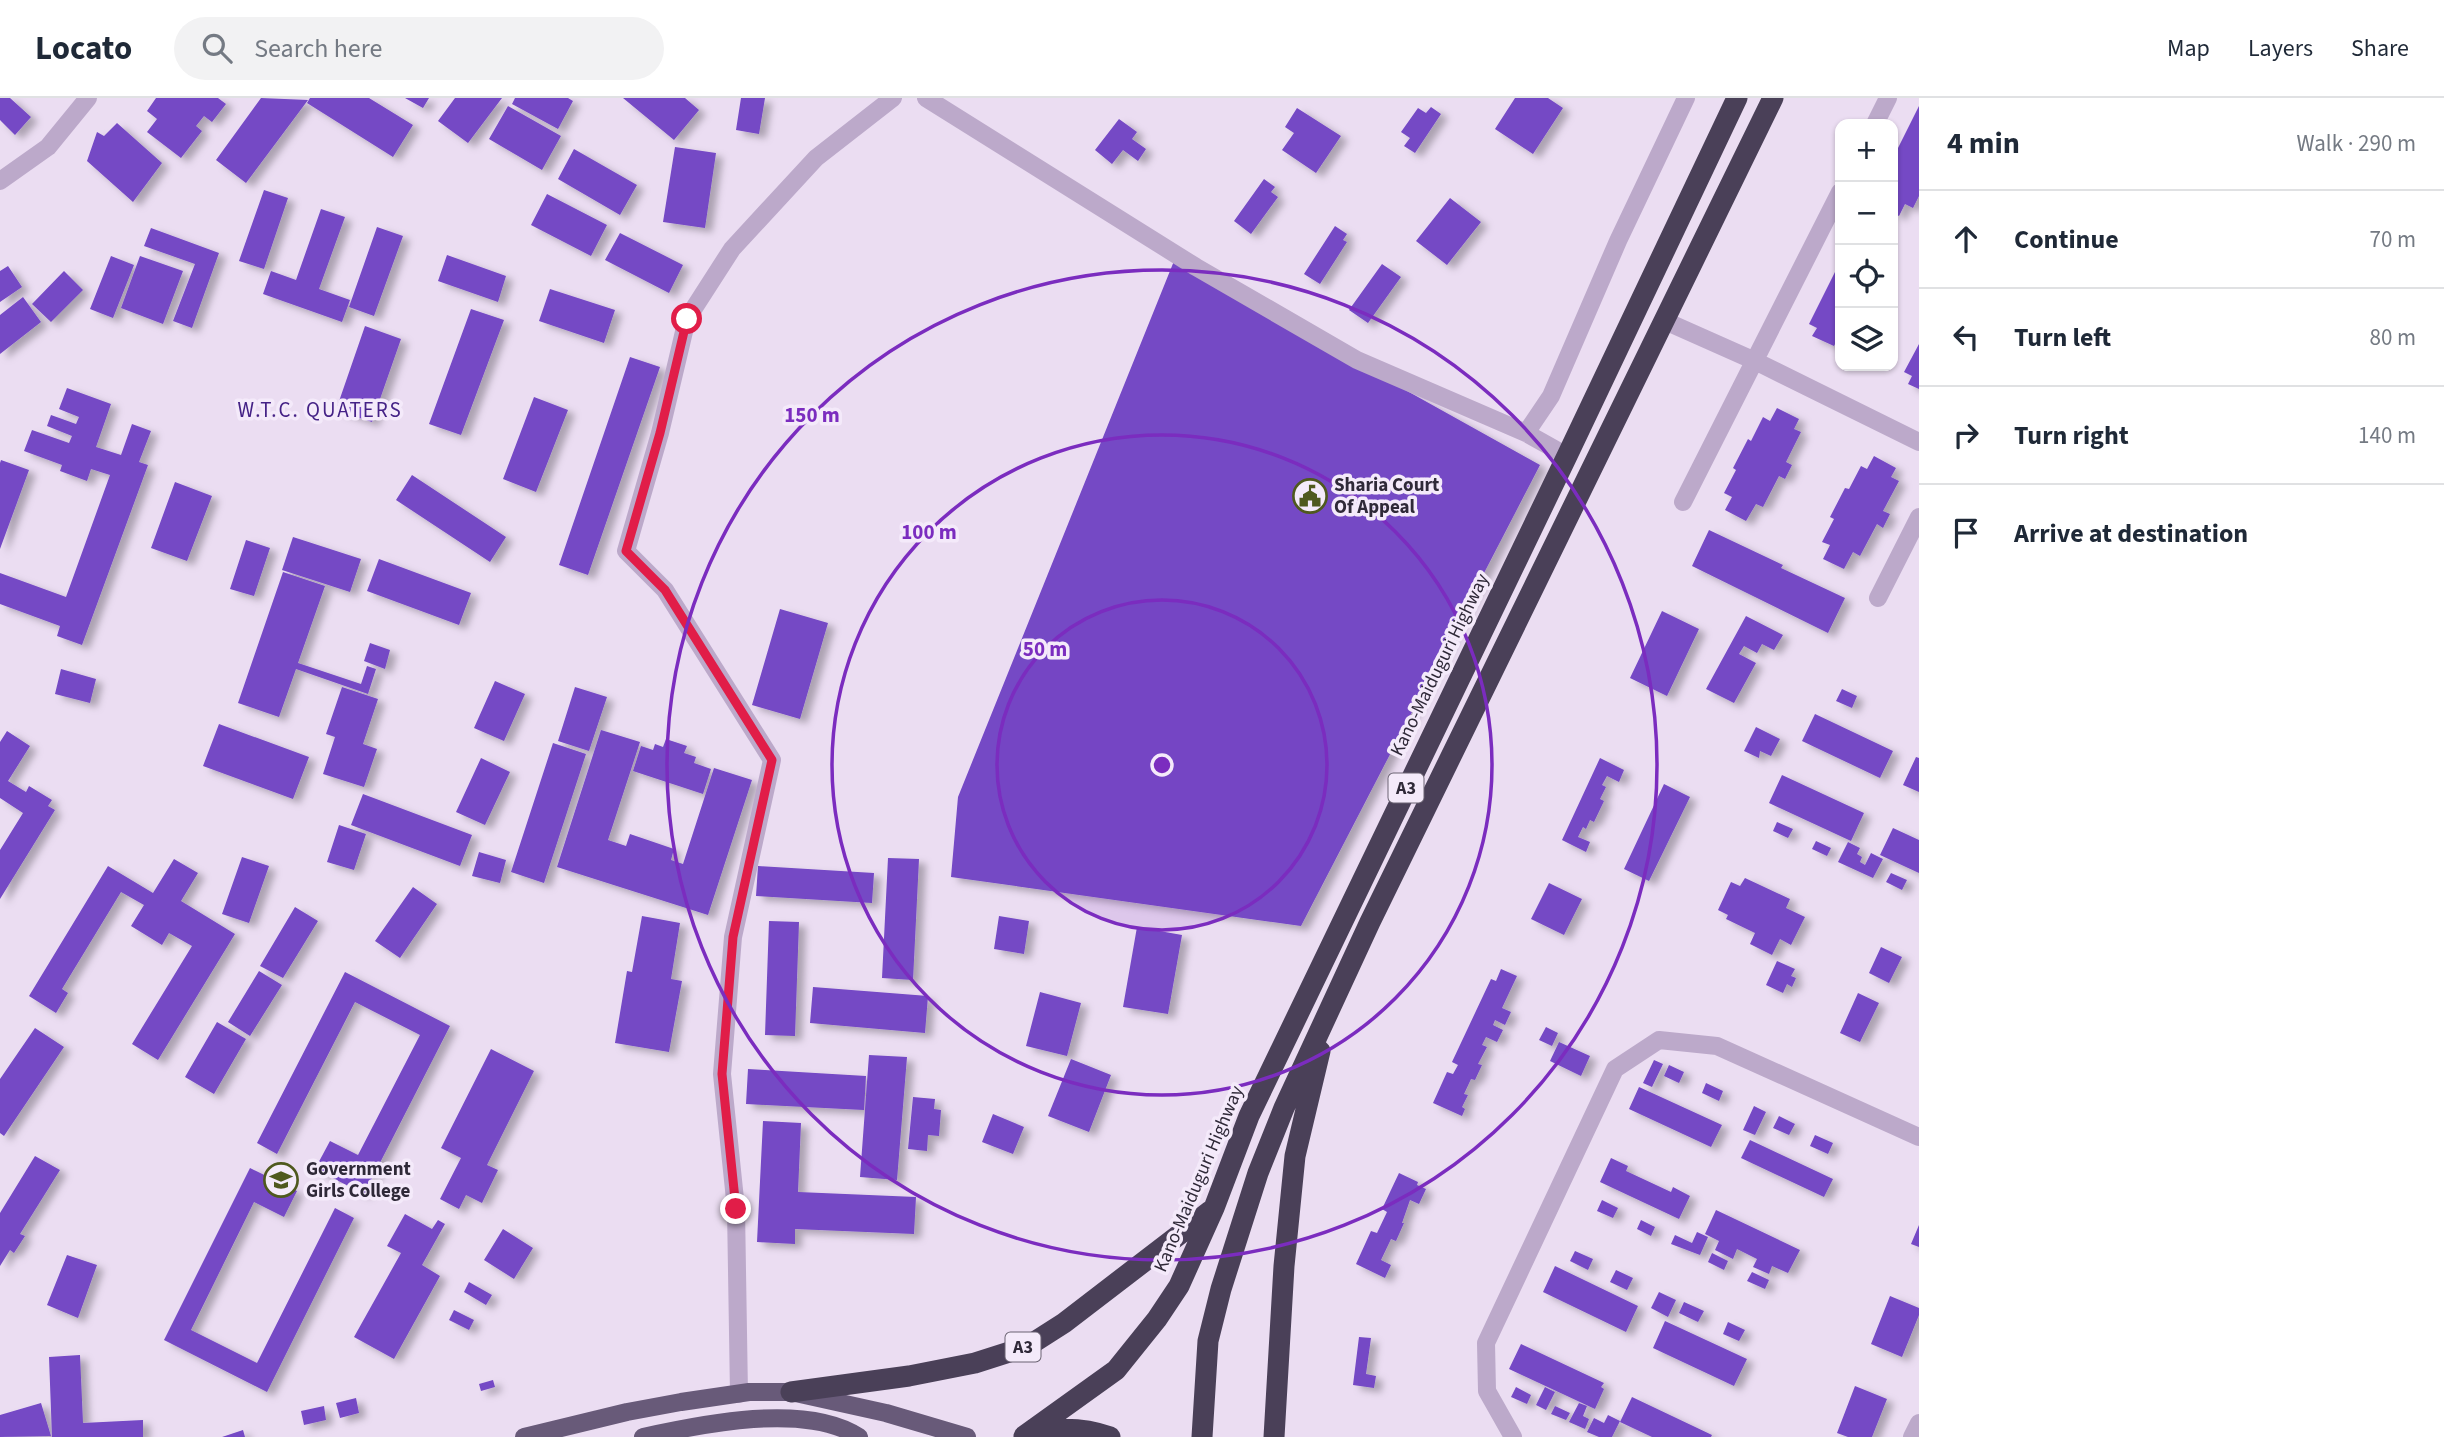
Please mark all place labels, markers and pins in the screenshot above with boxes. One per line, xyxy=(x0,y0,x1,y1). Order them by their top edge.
place label: Sharia Court Of Appeal xyxy=(1334,472,1439,521)
public building icon: Sharia Court Of Appeal xyxy=(1291,477,1329,515)
centre of rings xyxy=(1150,753,1174,777)
place label: Government Girls College xyxy=(306,1156,411,1205)
school or university icon: Government Girls College xyxy=(262,1161,300,1199)

